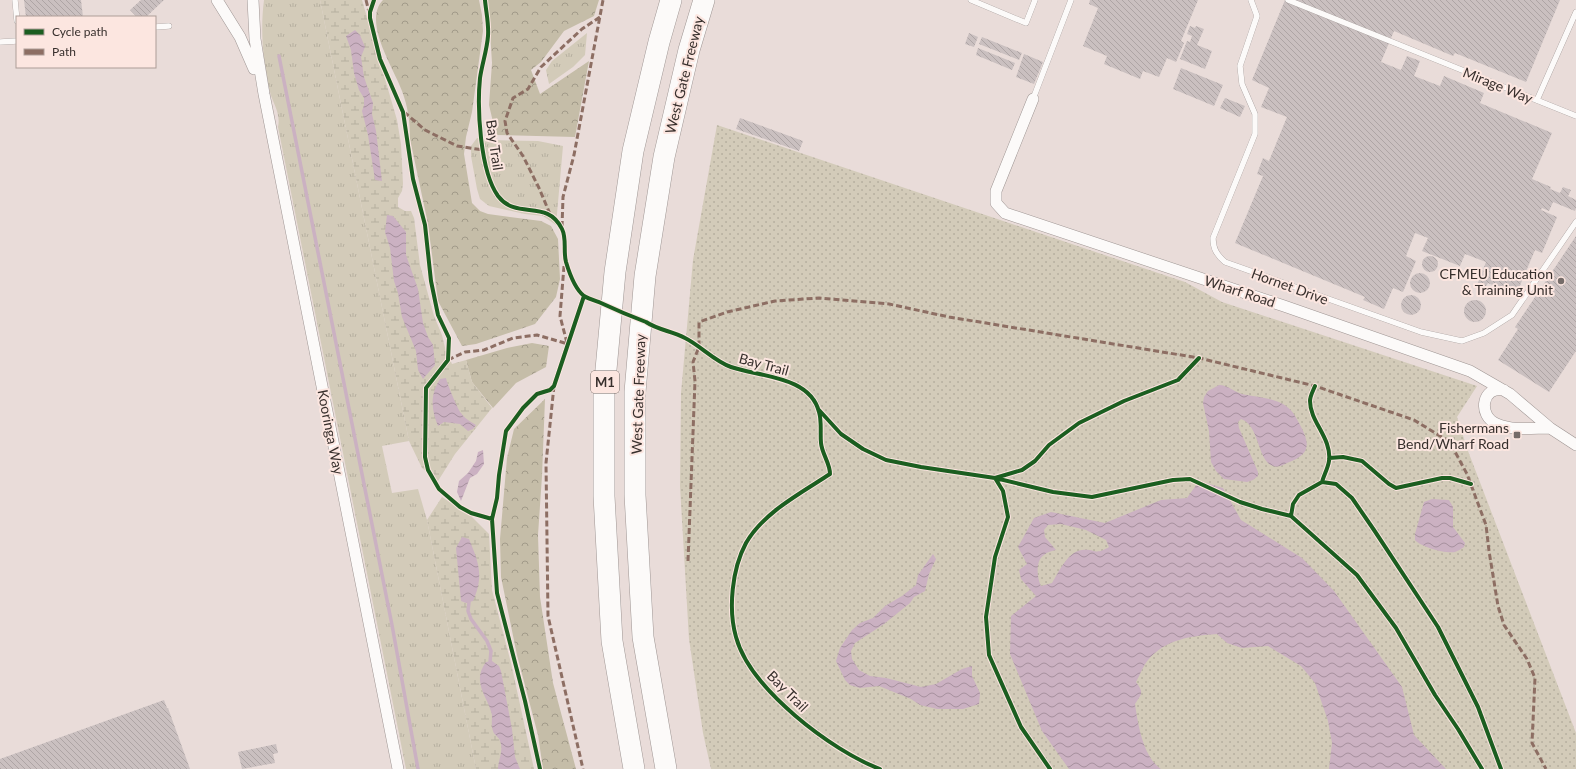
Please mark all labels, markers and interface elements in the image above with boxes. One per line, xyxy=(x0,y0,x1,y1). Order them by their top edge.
street label: West Gate Freeway xyxy=(661,14,707,136)
legend xyxy=(16,16,156,68)
text: Cycle path xyxy=(52,24,107,39)
text: Path xyxy=(52,44,76,59)
street label: Mirage Way xyxy=(1461,63,1536,107)
street label: Bay Trail xyxy=(483,119,507,171)
street label: Hornet Drive xyxy=(1249,264,1331,308)
place label: CFMEU Education & Training Unit xyxy=(1439,265,1553,298)
street label: Wharf Road xyxy=(1202,272,1278,310)
marker: CFMEU Education & Training Unit xyxy=(1556,276,1566,286)
street label: West Gate Freeway xyxy=(627,333,649,455)
street label: Bay Trail xyxy=(737,349,791,379)
road number: M1 xyxy=(591,371,619,393)
street label: Kooringa Way xyxy=(314,388,348,477)
place label: Fishermans Bend/Wharf Road xyxy=(1397,419,1509,452)
marker: Fishermans Bend/Wharf Road xyxy=(1512,430,1522,440)
street label: Bay Trail xyxy=(764,667,812,715)

